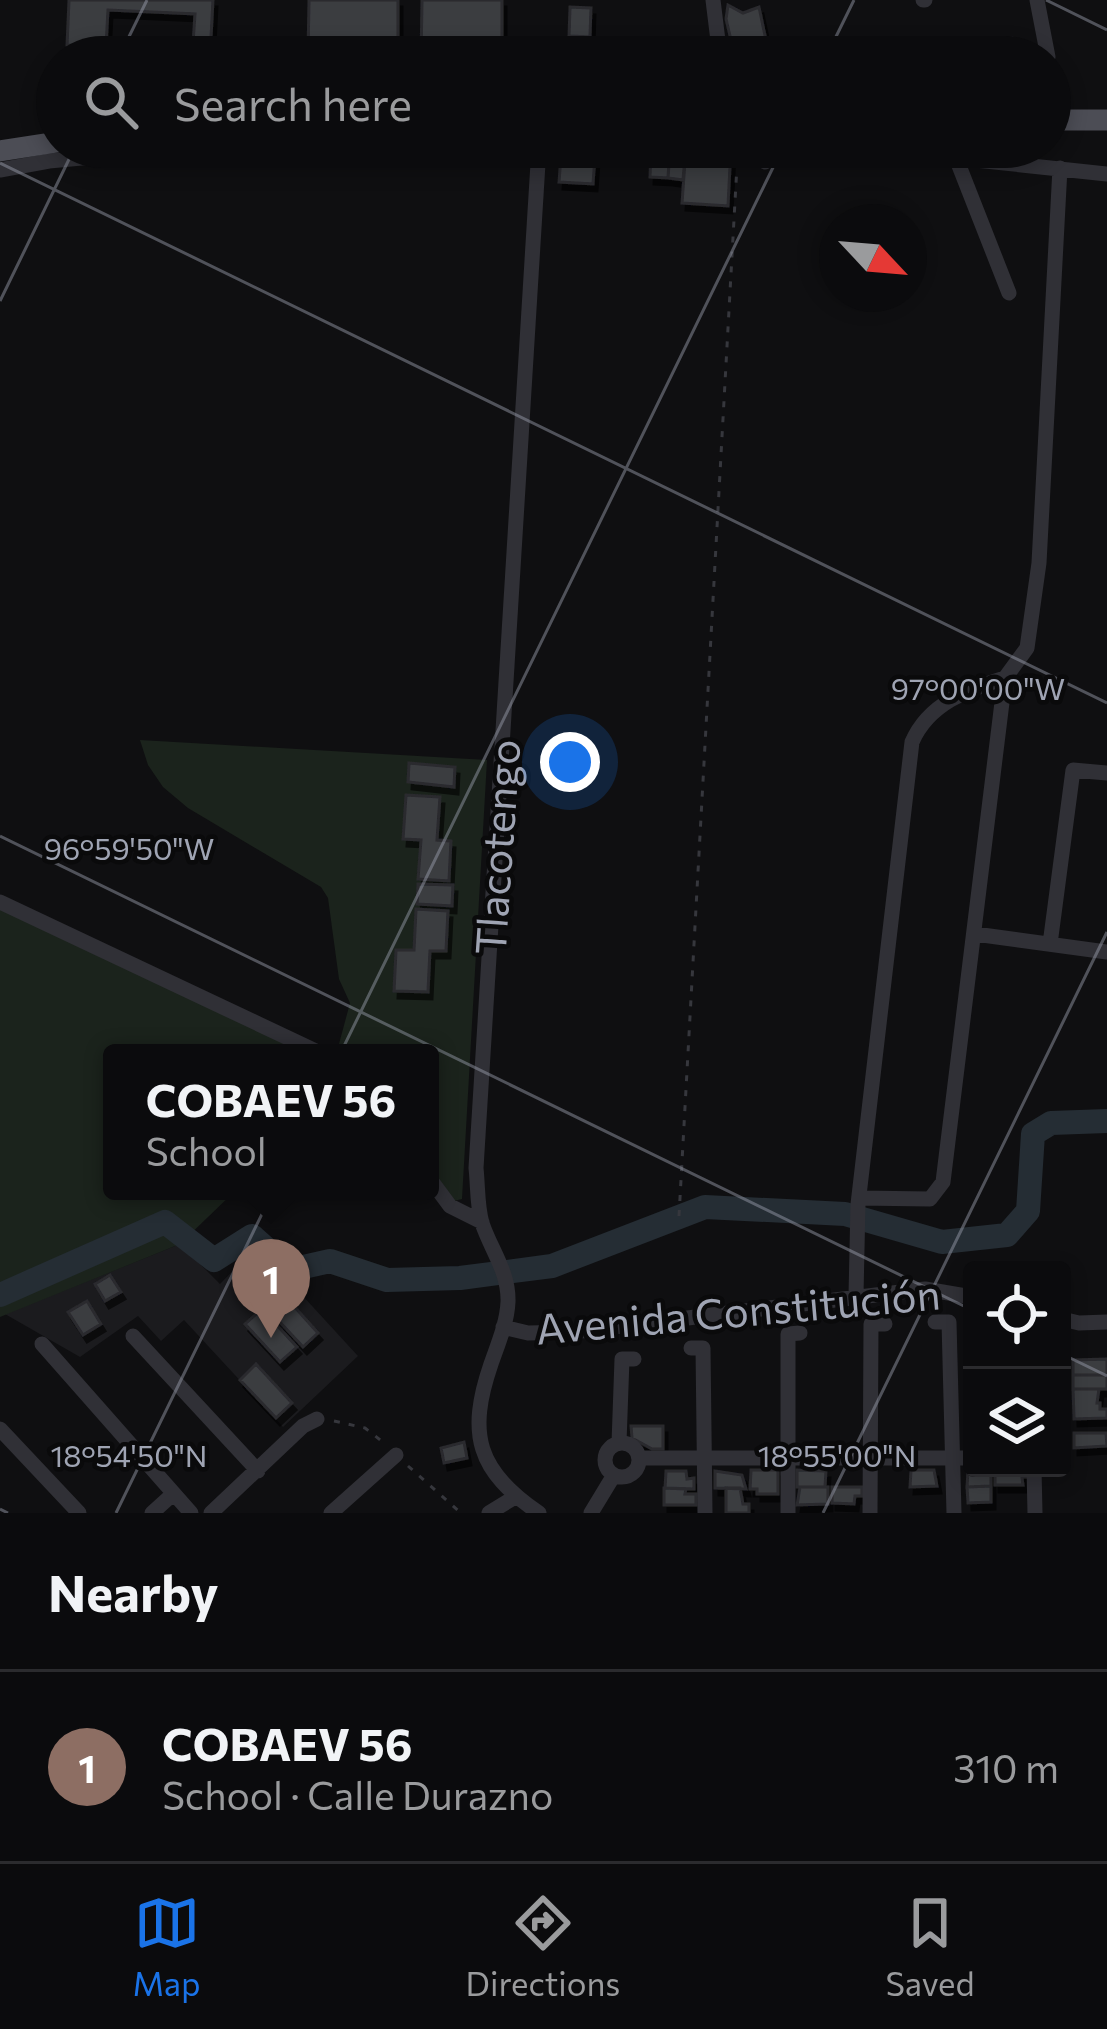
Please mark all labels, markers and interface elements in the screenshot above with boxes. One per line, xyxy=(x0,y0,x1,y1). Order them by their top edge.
search box xyxy=(36,36,1071,168)
icon: search xyxy=(78,69,144,135)
text: Search here xyxy=(174,75,412,130)
north arrow xyxy=(819,204,927,312)
text: 97°00'00"W xyxy=(891,669,1065,706)
your location xyxy=(540,732,600,792)
street label: Tlacotengo xyxy=(463,737,529,956)
text: 96°59'50"W xyxy=(44,829,214,866)
popup xyxy=(103,1044,439,1200)
text: COBAEV 56 xyxy=(146,1071,396,1126)
text: School xyxy=(146,1126,267,1174)
pin: 1 xyxy=(232,1239,310,1338)
map controls xyxy=(963,1261,1071,1477)
button: locate xyxy=(963,1261,1071,1369)
street label: Avenida Constitución xyxy=(533,1266,942,1354)
button: layers xyxy=(963,1369,1071,1477)
text: 18°54'50"N xyxy=(51,1436,207,1473)
text: 18°55'00"N xyxy=(758,1436,916,1473)
text: Nearby xyxy=(48,1560,218,1623)
text: COBAEV 56 xyxy=(162,1715,413,1770)
text: 1 xyxy=(78,1743,96,1791)
text: 310 m xyxy=(953,1743,1059,1791)
text: School · Calle Durazno xyxy=(162,1770,553,1818)
tab: Map xyxy=(133,1890,201,2003)
tab: Directions xyxy=(466,1890,620,2003)
tab: Saved xyxy=(885,1890,974,2003)

